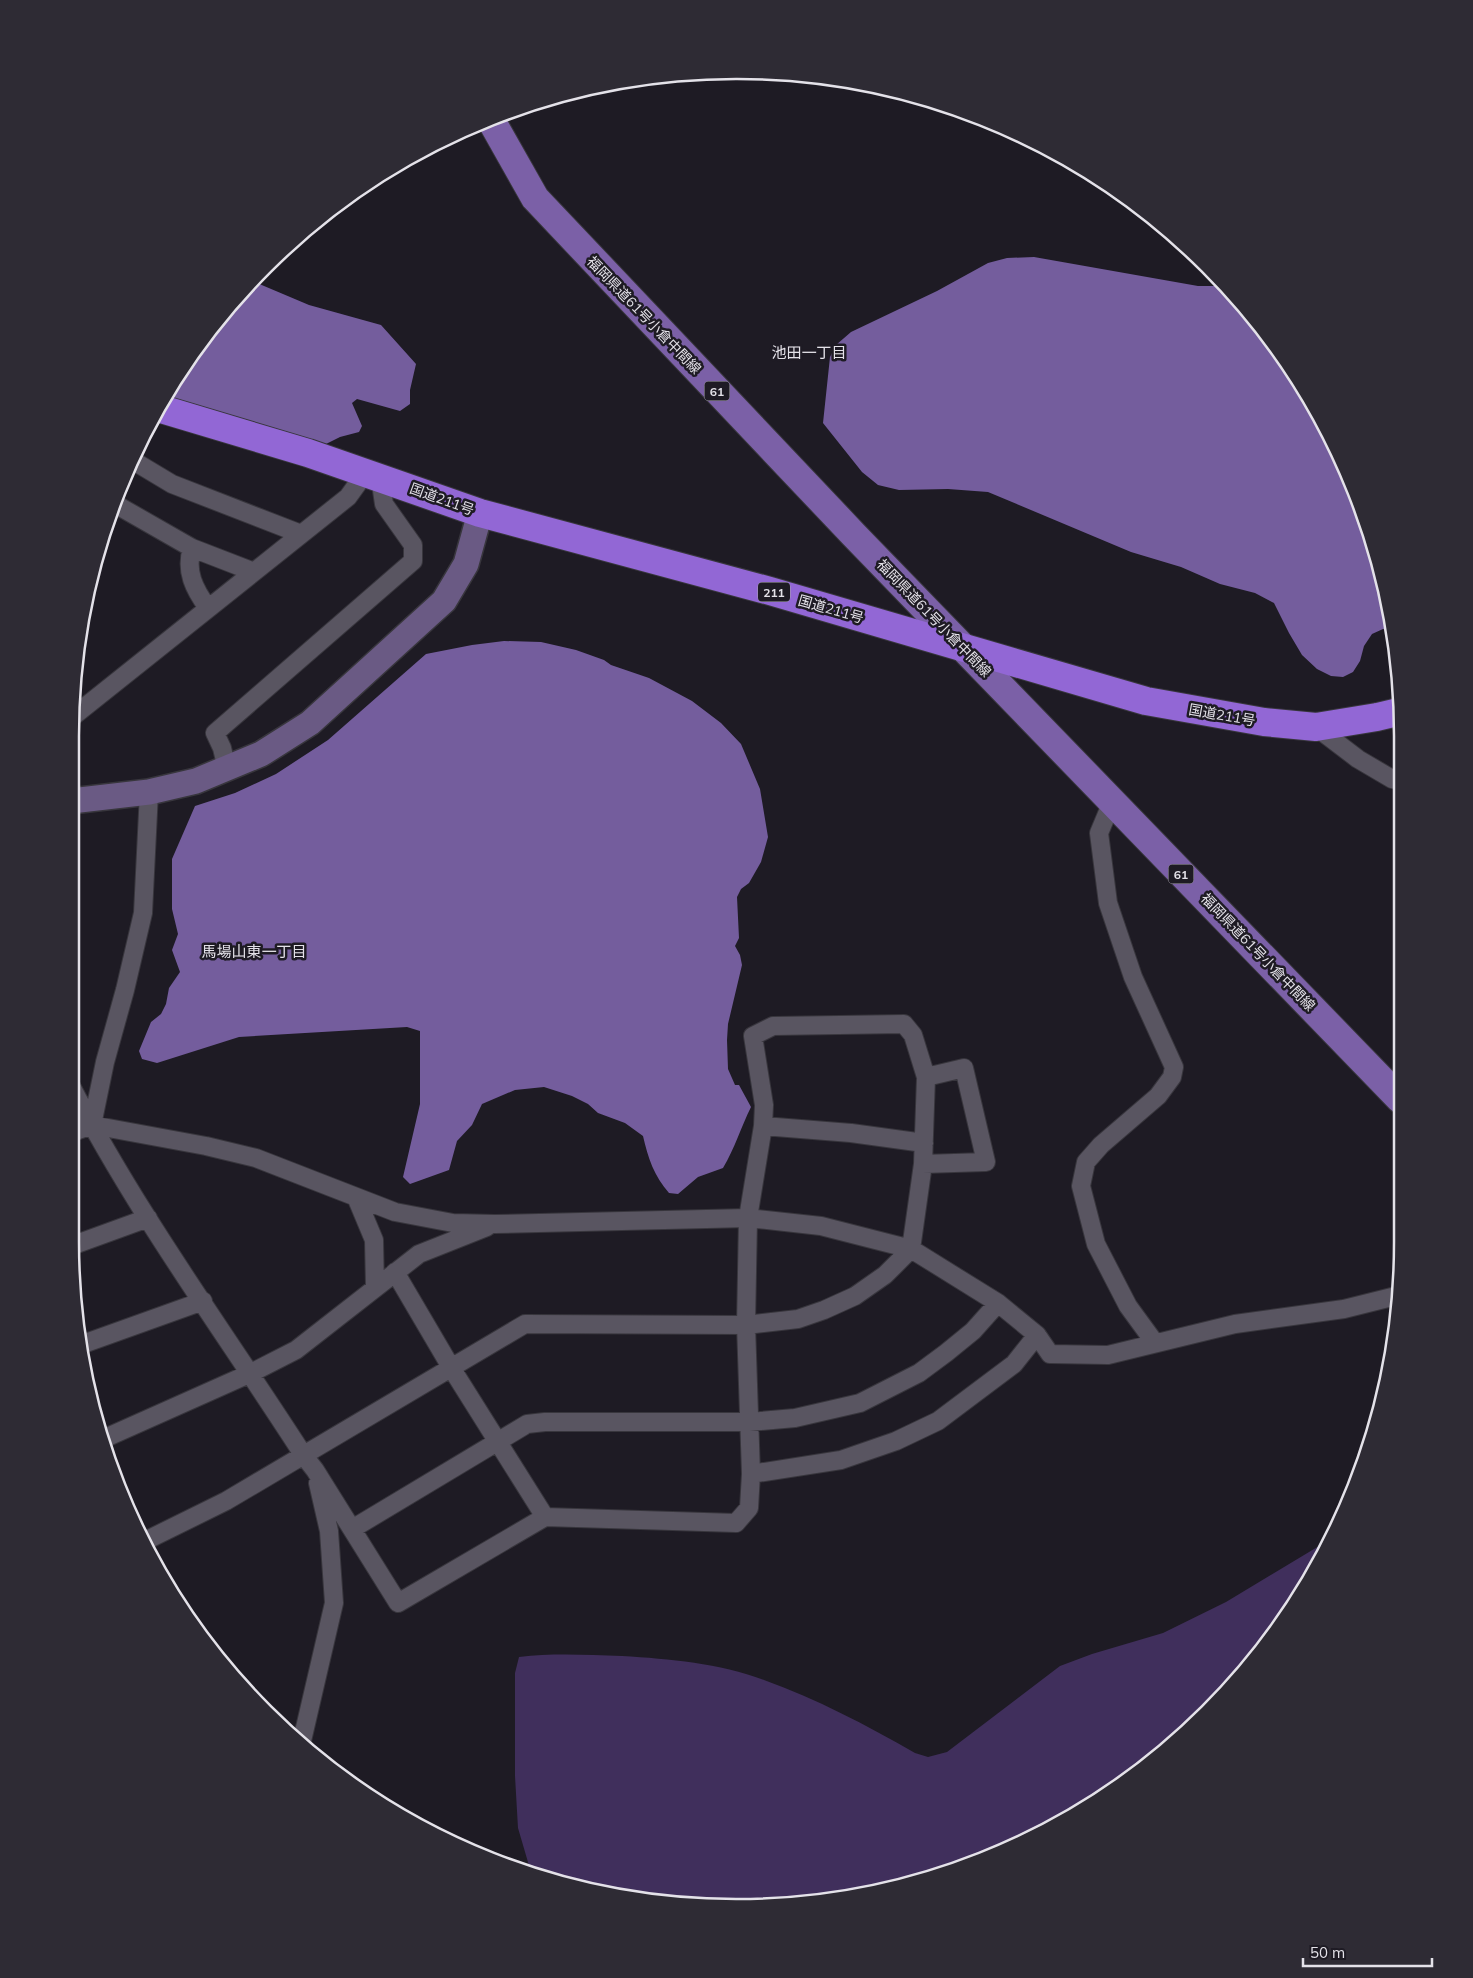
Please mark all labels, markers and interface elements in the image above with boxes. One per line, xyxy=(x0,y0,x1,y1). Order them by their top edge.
street label: 福岡県道61号小倉中間線 xyxy=(583,252,705,378)
district label: 池田一丁目 xyxy=(771,343,847,362)
road number: 61 xyxy=(704,382,730,401)
street label: 国道211号 xyxy=(407,479,477,519)
street label: 福岡県道61号小倉中間線 xyxy=(873,555,995,681)
road number: 211 xyxy=(758,582,790,602)
street label: 国道211号 xyxy=(796,591,866,627)
street label: 国道211号 xyxy=(1187,700,1257,730)
road number: 61 xyxy=(1168,864,1194,884)
street label: 福岡県道61号小倉中間線 xyxy=(1197,889,1319,1015)
district label: 馬場山東一丁目 xyxy=(201,942,307,961)
scale bar xyxy=(1303,1936,1432,1968)
text: 50 m xyxy=(1310,1943,1345,1962)

